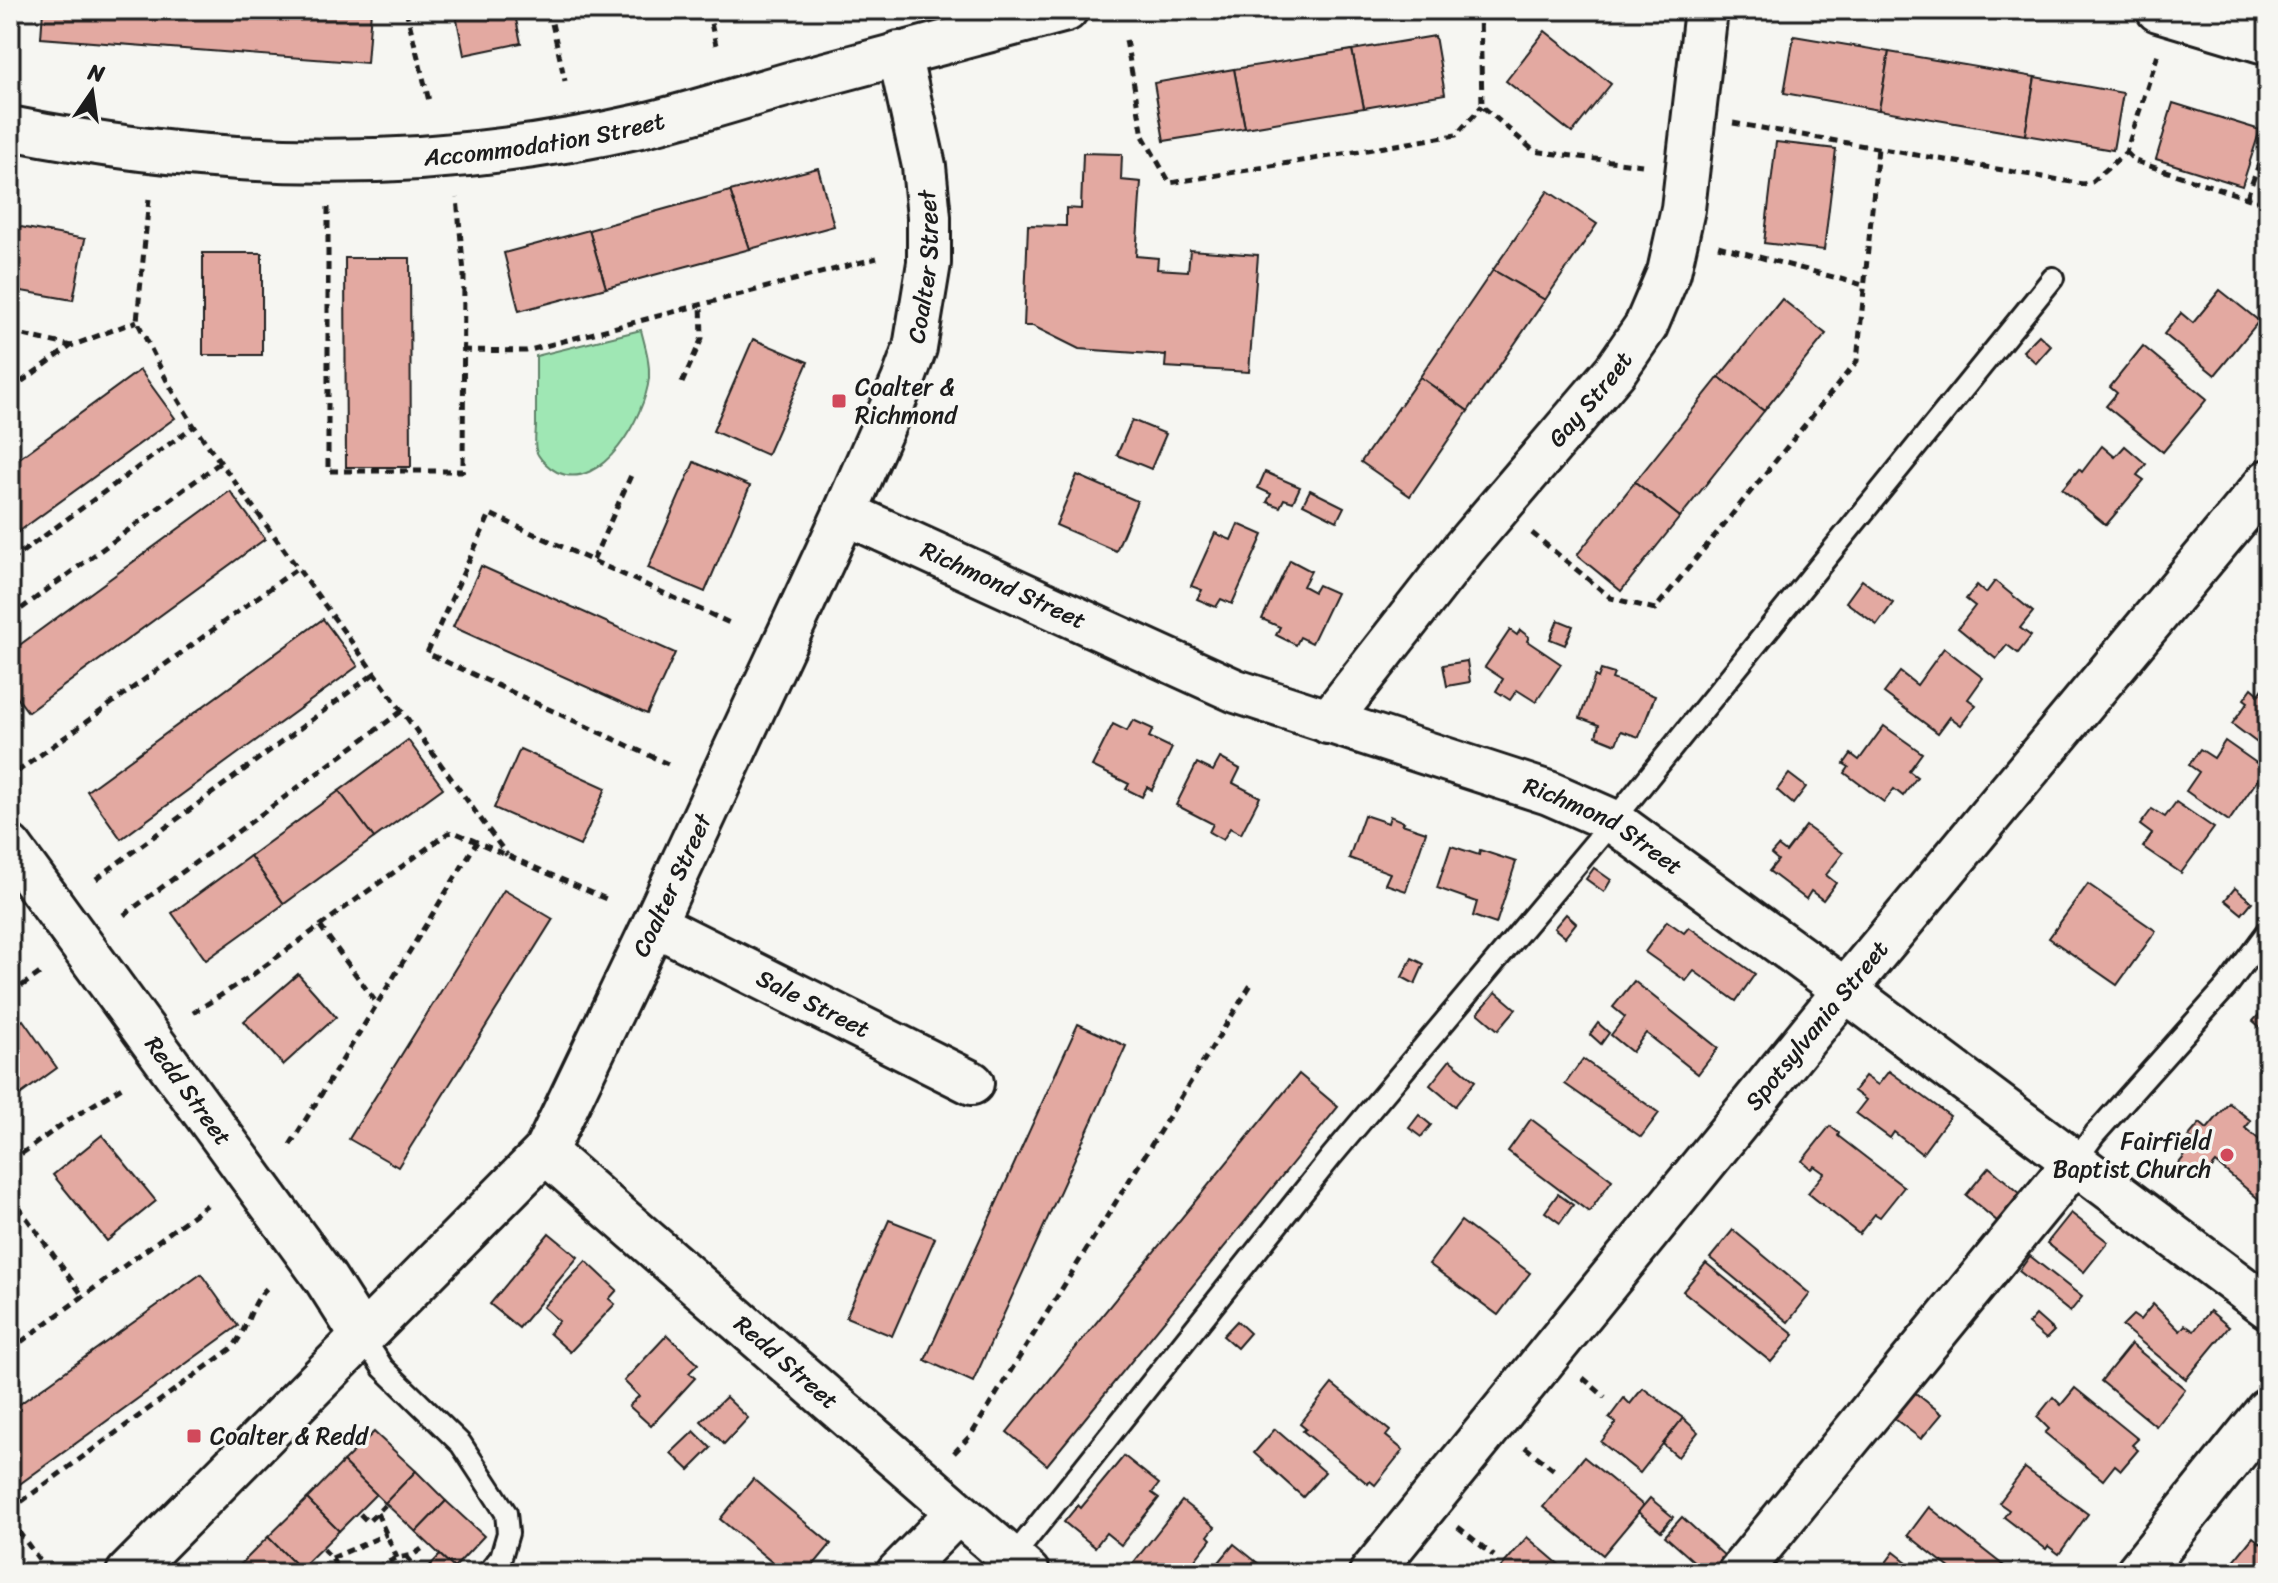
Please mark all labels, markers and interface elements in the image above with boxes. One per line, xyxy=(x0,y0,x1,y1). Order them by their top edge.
north arrow xyxy=(52,52,132,132)
text: N xyxy=(84,52,109,94)
street label: Accommodation Street xyxy=(422,100,669,179)
street label: Coalter Street xyxy=(895,187,950,346)
street label: Gay Street xyxy=(1537,342,1644,457)
place label: Coalter & Richmond xyxy=(855,366,958,436)
marker: Coalter & Richmond xyxy=(830,392,848,410)
street label: Richmond Street xyxy=(914,529,1093,641)
street label: Richmond Street xyxy=(1518,765,1692,886)
street label: Coalter Street xyxy=(620,805,724,964)
street label: Spotsylvania Street xyxy=(1734,930,1899,1120)
street label: Sale Street xyxy=(749,957,877,1050)
street label: Redd Street xyxy=(133,1027,243,1155)
place label: Fairfield Baptist Church xyxy=(2053,1120,2212,1190)
marker: Fairfield Baptist Church xyxy=(2218,1146,2236,1164)
street label: Redd Street xyxy=(724,1304,848,1420)
place label: Coalter & Redd xyxy=(210,1415,369,1457)
marker: Coalter & Redd xyxy=(185,1427,203,1445)

